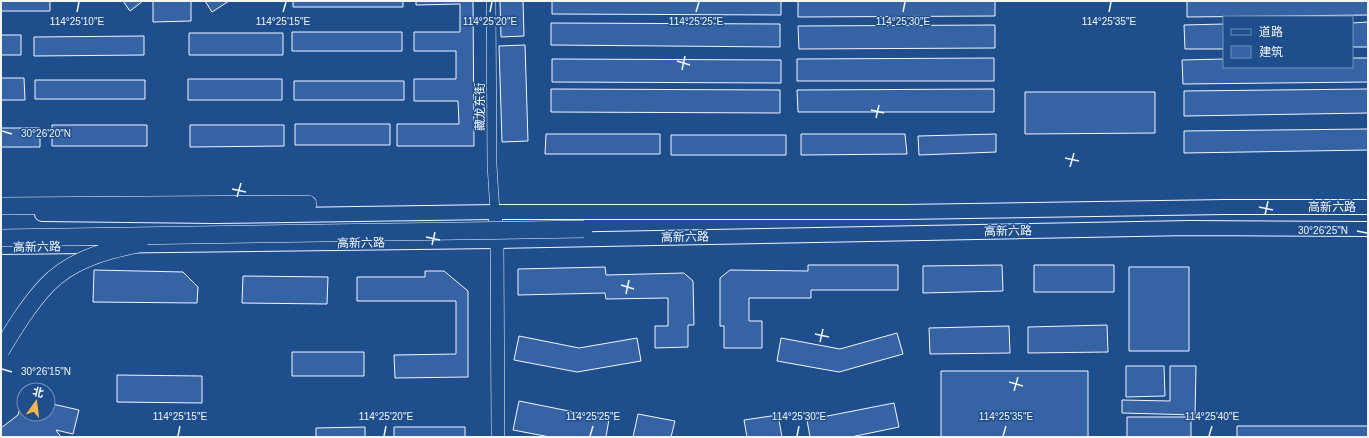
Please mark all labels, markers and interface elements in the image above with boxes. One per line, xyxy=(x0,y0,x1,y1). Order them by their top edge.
text: 114°25'10"E xyxy=(50,16,104,27)
text: 114°25'15"E xyxy=(256,16,310,27)
text: 114°25'20"E xyxy=(463,16,517,27)
text: 114°25'25"E xyxy=(669,16,723,27)
text: 114°25'30"E xyxy=(876,16,930,27)
text: 114°25'35"E xyxy=(1082,16,1136,27)
legend xyxy=(1223,16,1353,68)
text: 道路 xyxy=(1259,25,1283,39)
text: 建筑 xyxy=(1259,45,1283,59)
street label: 藏龙东街 xyxy=(473,83,487,131)
text: 30°26'20"N xyxy=(21,128,71,139)
street label: 高新六路 xyxy=(1308,200,1356,214)
street label: 高新六路 xyxy=(984,224,1032,238)
text: 30°26'25"N xyxy=(1298,225,1348,236)
street label: 高新六路 xyxy=(661,230,709,244)
street label: 高新六路 xyxy=(337,236,385,250)
street label: 高新六路 xyxy=(13,240,61,254)
text: 30°26'15"N xyxy=(21,366,71,377)
north arrow xyxy=(16,382,56,422)
text: 北 xyxy=(32,385,45,399)
text: 114°25'15"E xyxy=(153,411,207,422)
text: 114°25'20"E xyxy=(359,411,413,422)
text: 114°25'25"E xyxy=(566,411,620,422)
text: 114°25'30"E xyxy=(772,411,826,422)
text: 114°25'35"E xyxy=(979,411,1033,422)
text: 114°25'40"E xyxy=(1185,411,1239,422)

